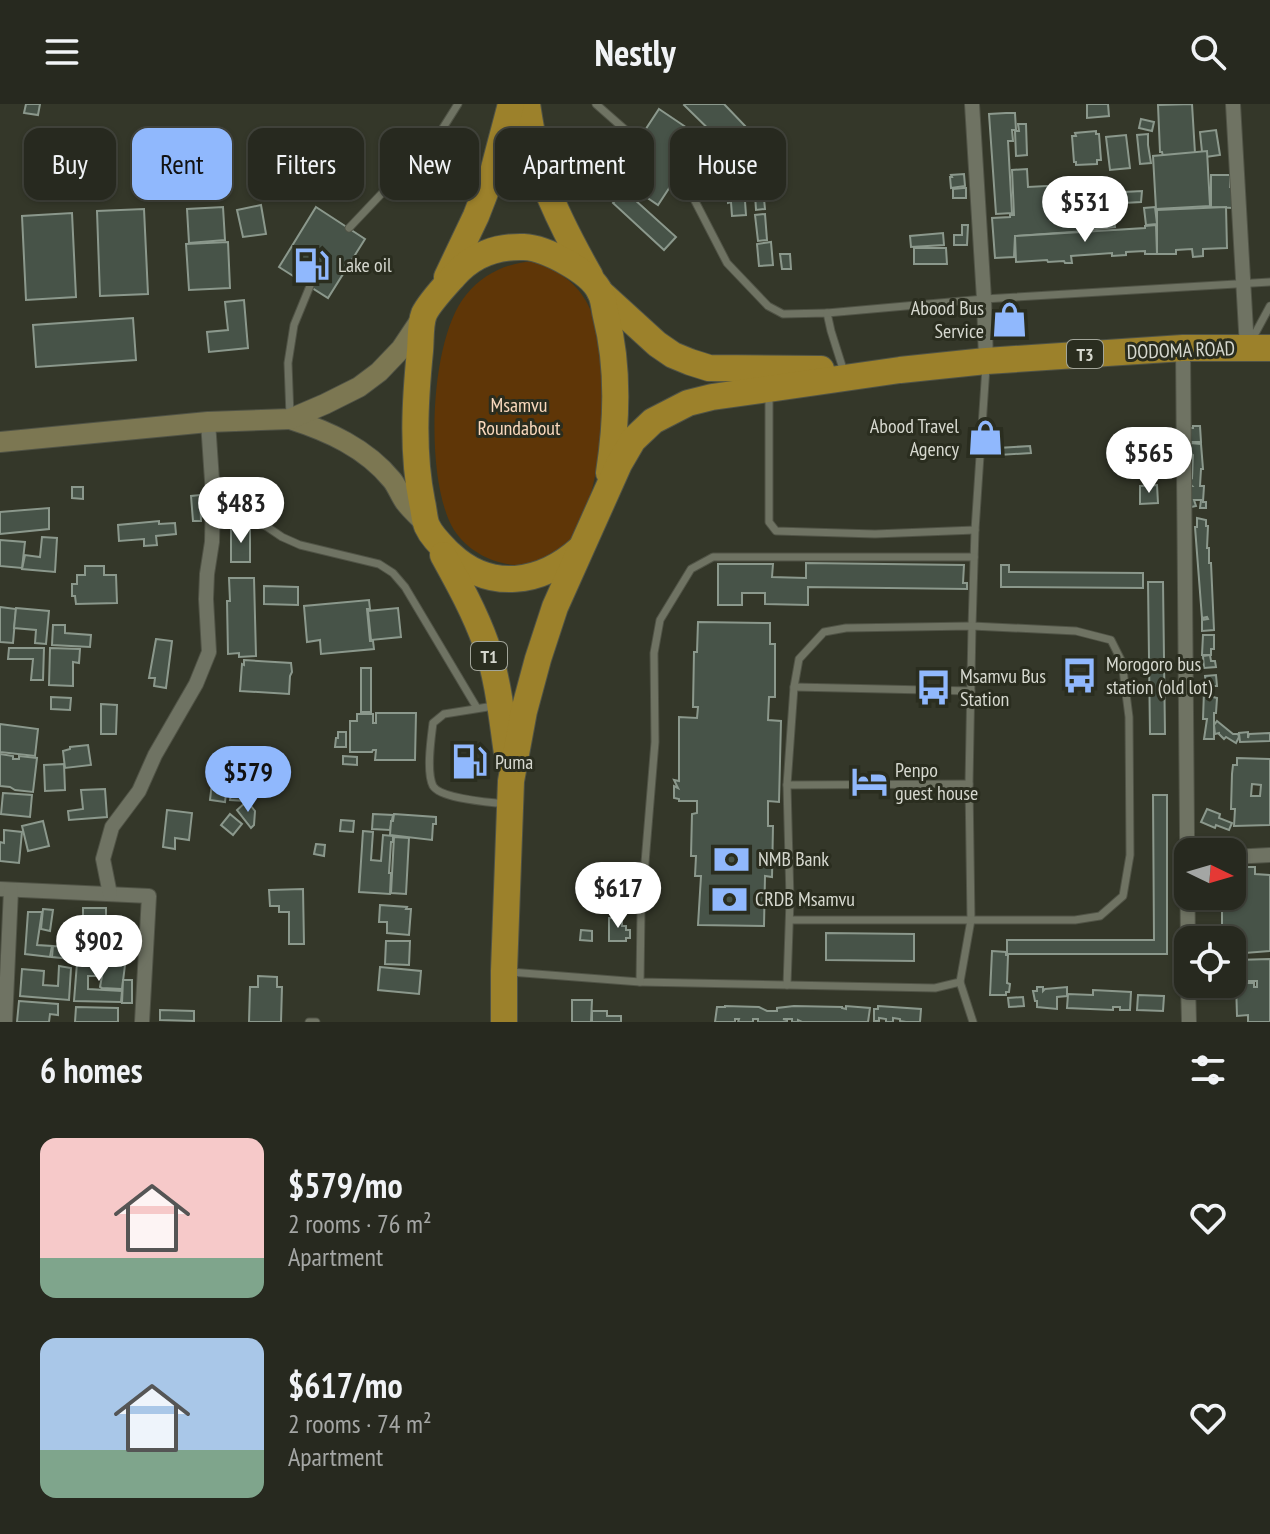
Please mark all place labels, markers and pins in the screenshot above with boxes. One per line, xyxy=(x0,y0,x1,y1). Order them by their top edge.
pin: $531 xyxy=(1038,176,1132,244)
fuel station icon: Lake oil xyxy=(293,246,331,284)
place label: Lake oil xyxy=(338,252,392,278)
place label: Abood Bus Service xyxy=(911,295,984,344)
shop icon: Abood Bus Service xyxy=(991,300,1029,338)
place label: Abood Travel Agency xyxy=(870,413,959,462)
shop icon: Abood Travel Agency xyxy=(966,419,1004,457)
pin: $565 xyxy=(1102,427,1196,495)
pin: $483 xyxy=(194,477,288,545)
place label: Morogoro bus station (old lot) xyxy=(1106,651,1212,700)
bus stop icon: Morogoro bus station (old lot) xyxy=(1061,656,1099,694)
place label: Msamvu Bus Station xyxy=(960,663,1046,712)
bus stop icon: Msamvu Bus Station xyxy=(915,668,953,706)
fuel station icon: Puma xyxy=(450,743,488,781)
pin: $579 xyxy=(201,746,295,814)
place label: Puma xyxy=(495,749,533,775)
place label: Penpo guest house xyxy=(895,757,978,806)
hotel icon: Penpo guest house xyxy=(850,762,888,800)
bank icon: NMB Bank xyxy=(713,840,751,878)
place label: NMB Bank xyxy=(758,846,829,872)
pin: $617 xyxy=(571,862,665,930)
bank icon: CRDB Msamvu xyxy=(710,880,748,918)
place label: CRDB Msamvu xyxy=(755,886,855,912)
pin: $902 xyxy=(52,915,146,983)

